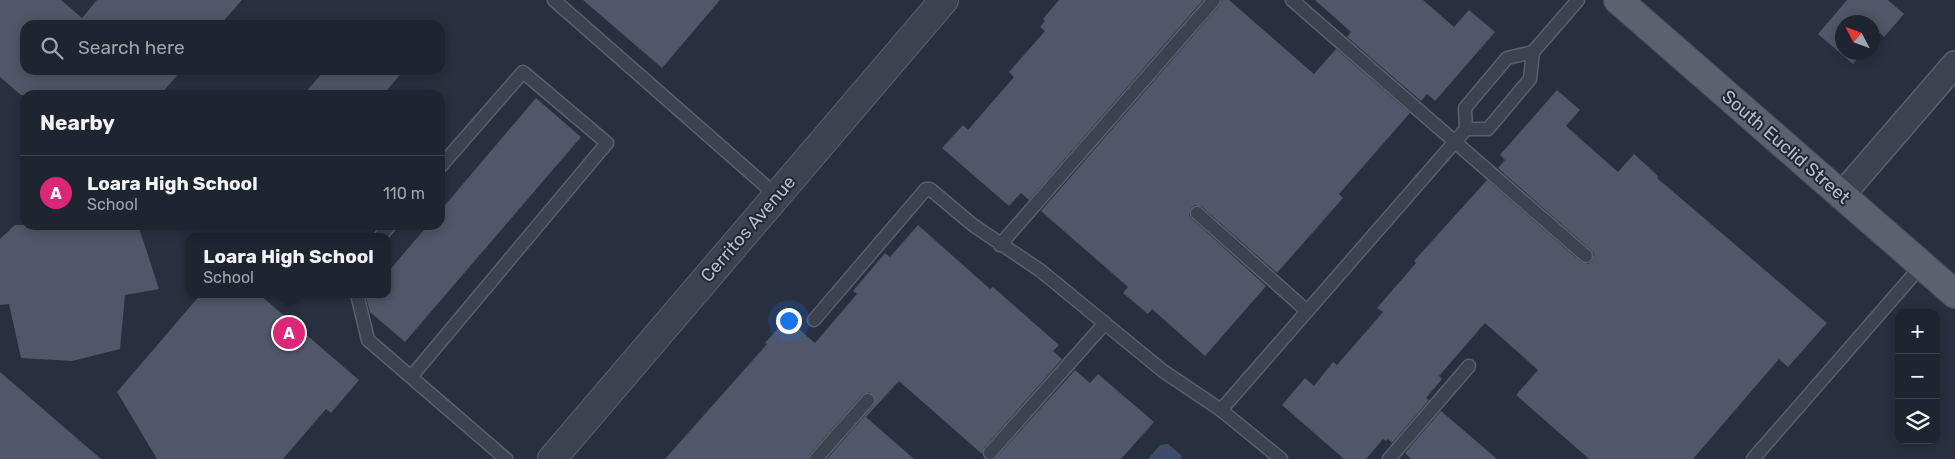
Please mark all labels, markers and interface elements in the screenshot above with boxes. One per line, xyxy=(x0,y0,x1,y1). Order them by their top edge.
north arrow xyxy=(1835,15,1880,60)
search box xyxy=(20,20,445,75)
icon: search xyxy=(38,34,66,62)
text: Search here xyxy=(78,36,185,59)
street label: South Euclid Street xyxy=(1718,85,1854,209)
text: Nearby xyxy=(40,110,115,135)
street label: Cerritos Avenue xyxy=(696,171,800,287)
text: Loara High School xyxy=(87,172,258,195)
text: A xyxy=(50,184,62,203)
text: 110 m xyxy=(383,184,425,203)
text: School xyxy=(87,195,138,214)
popup xyxy=(186,233,391,298)
text: Loara High School xyxy=(203,245,374,268)
text: School xyxy=(203,268,254,287)
your location xyxy=(776,308,802,334)
map controls xyxy=(1895,309,1940,444)
button: + xyxy=(1895,309,1940,354)
pin: A xyxy=(273,314,305,352)
button: − xyxy=(1895,354,1940,399)
button: layers xyxy=(1895,399,1940,444)

